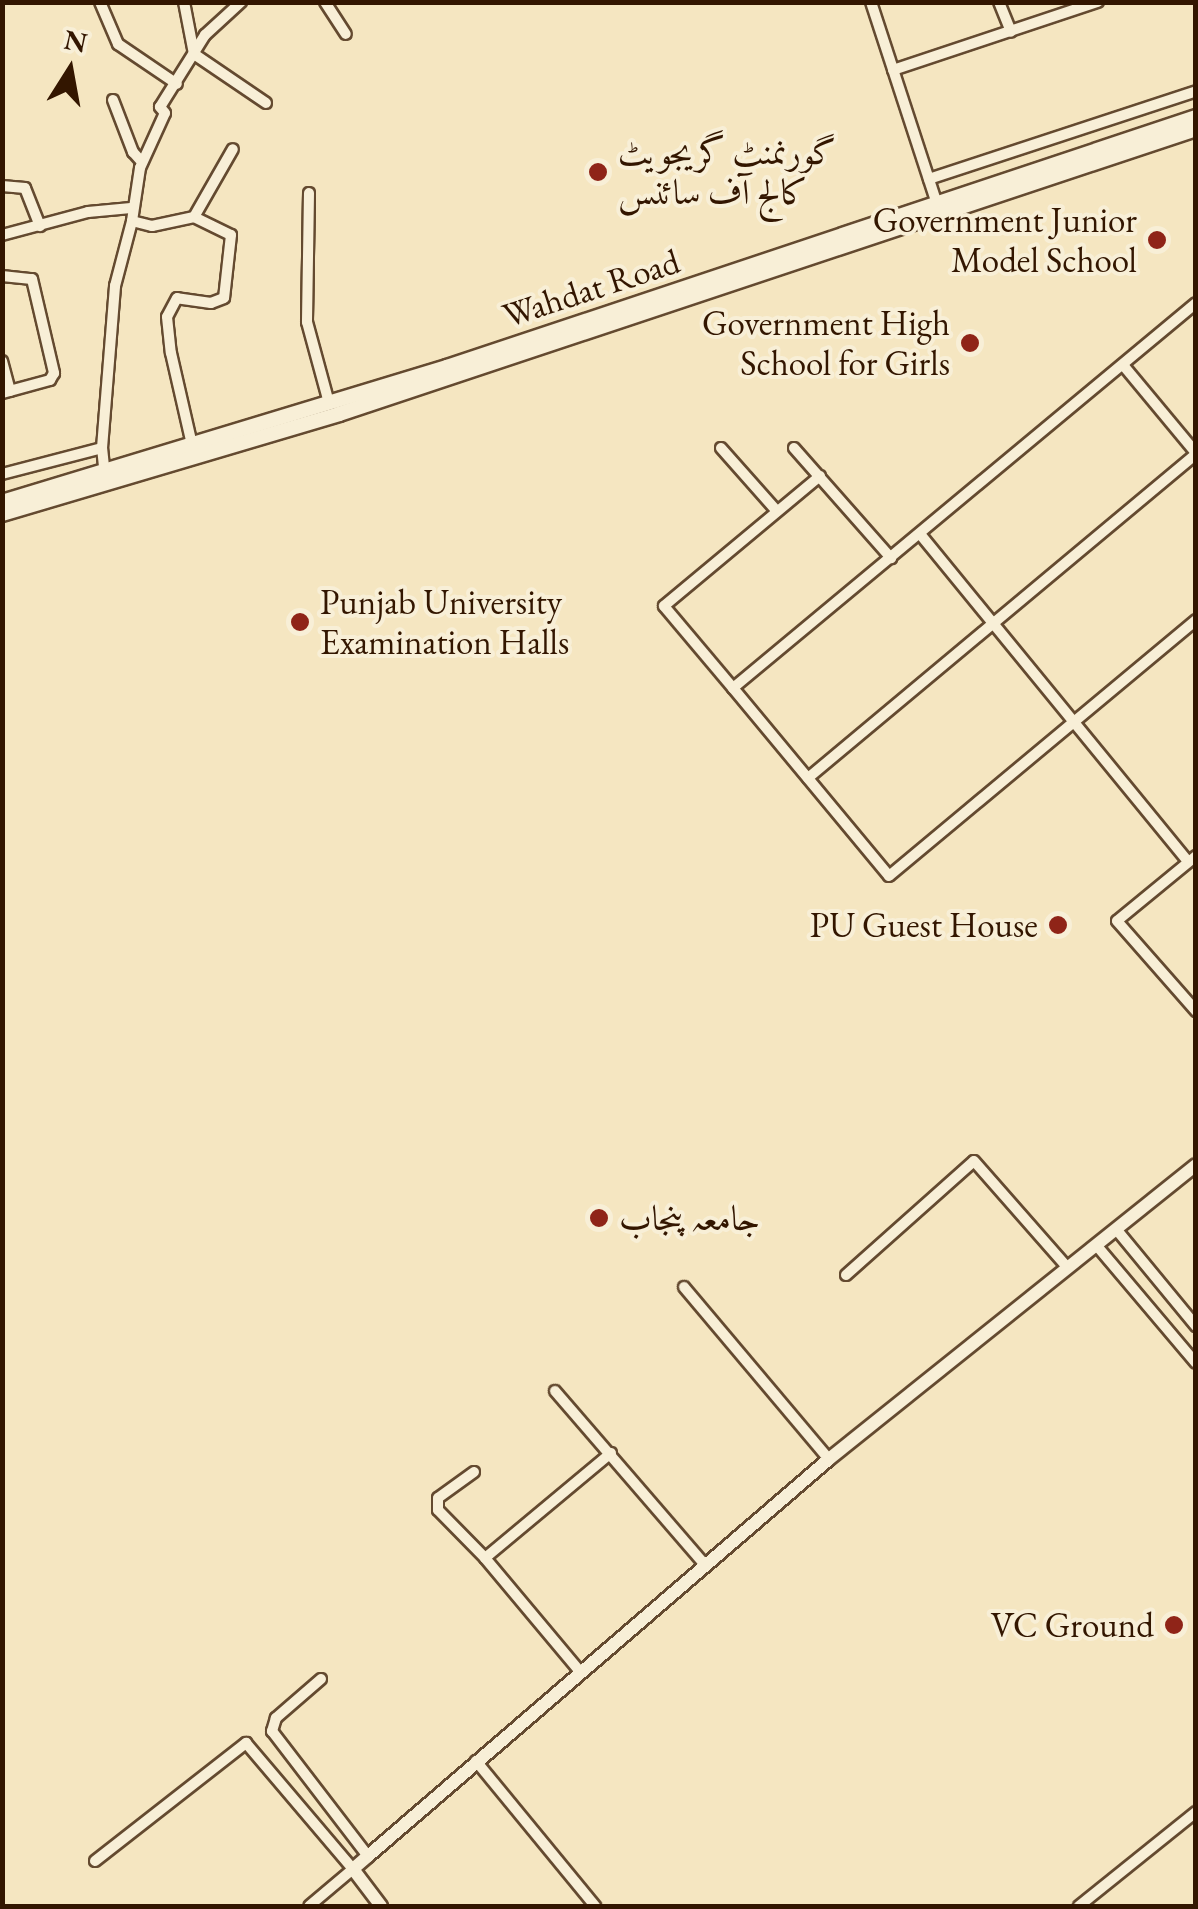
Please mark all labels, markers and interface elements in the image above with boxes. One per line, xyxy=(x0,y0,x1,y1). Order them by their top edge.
north arrow xyxy=(20,20,120,120)
text: N xyxy=(61,21,90,60)
place label: گورنمنٹ گریجویٹ کالج آف سائنس xyxy=(618,131,836,213)
marker: گورنمنٹ گریجویٹ کالج آف سائنس xyxy=(587,161,609,183)
place label: Government Junior Model School xyxy=(873,199,1137,281)
marker: Government Junior Model School xyxy=(1146,229,1168,251)
street label: Wahdat Road xyxy=(497,240,685,336)
place label: Government High School for Girls xyxy=(702,302,950,384)
marker: Government High School for Girls xyxy=(959,332,981,354)
place label: Punjab University Examination Halls xyxy=(320,581,569,663)
marker: Punjab University Examination Halls xyxy=(289,611,311,633)
place label: PU Guest House xyxy=(810,904,1038,946)
marker: PU Guest House xyxy=(1047,914,1069,936)
place label: جامعہ پنجاب xyxy=(619,1197,760,1239)
marker: جامعہ پنجاب xyxy=(588,1207,610,1229)
place label: VC Ground xyxy=(991,1604,1154,1646)
marker: VC Ground xyxy=(1163,1614,1185,1636)

